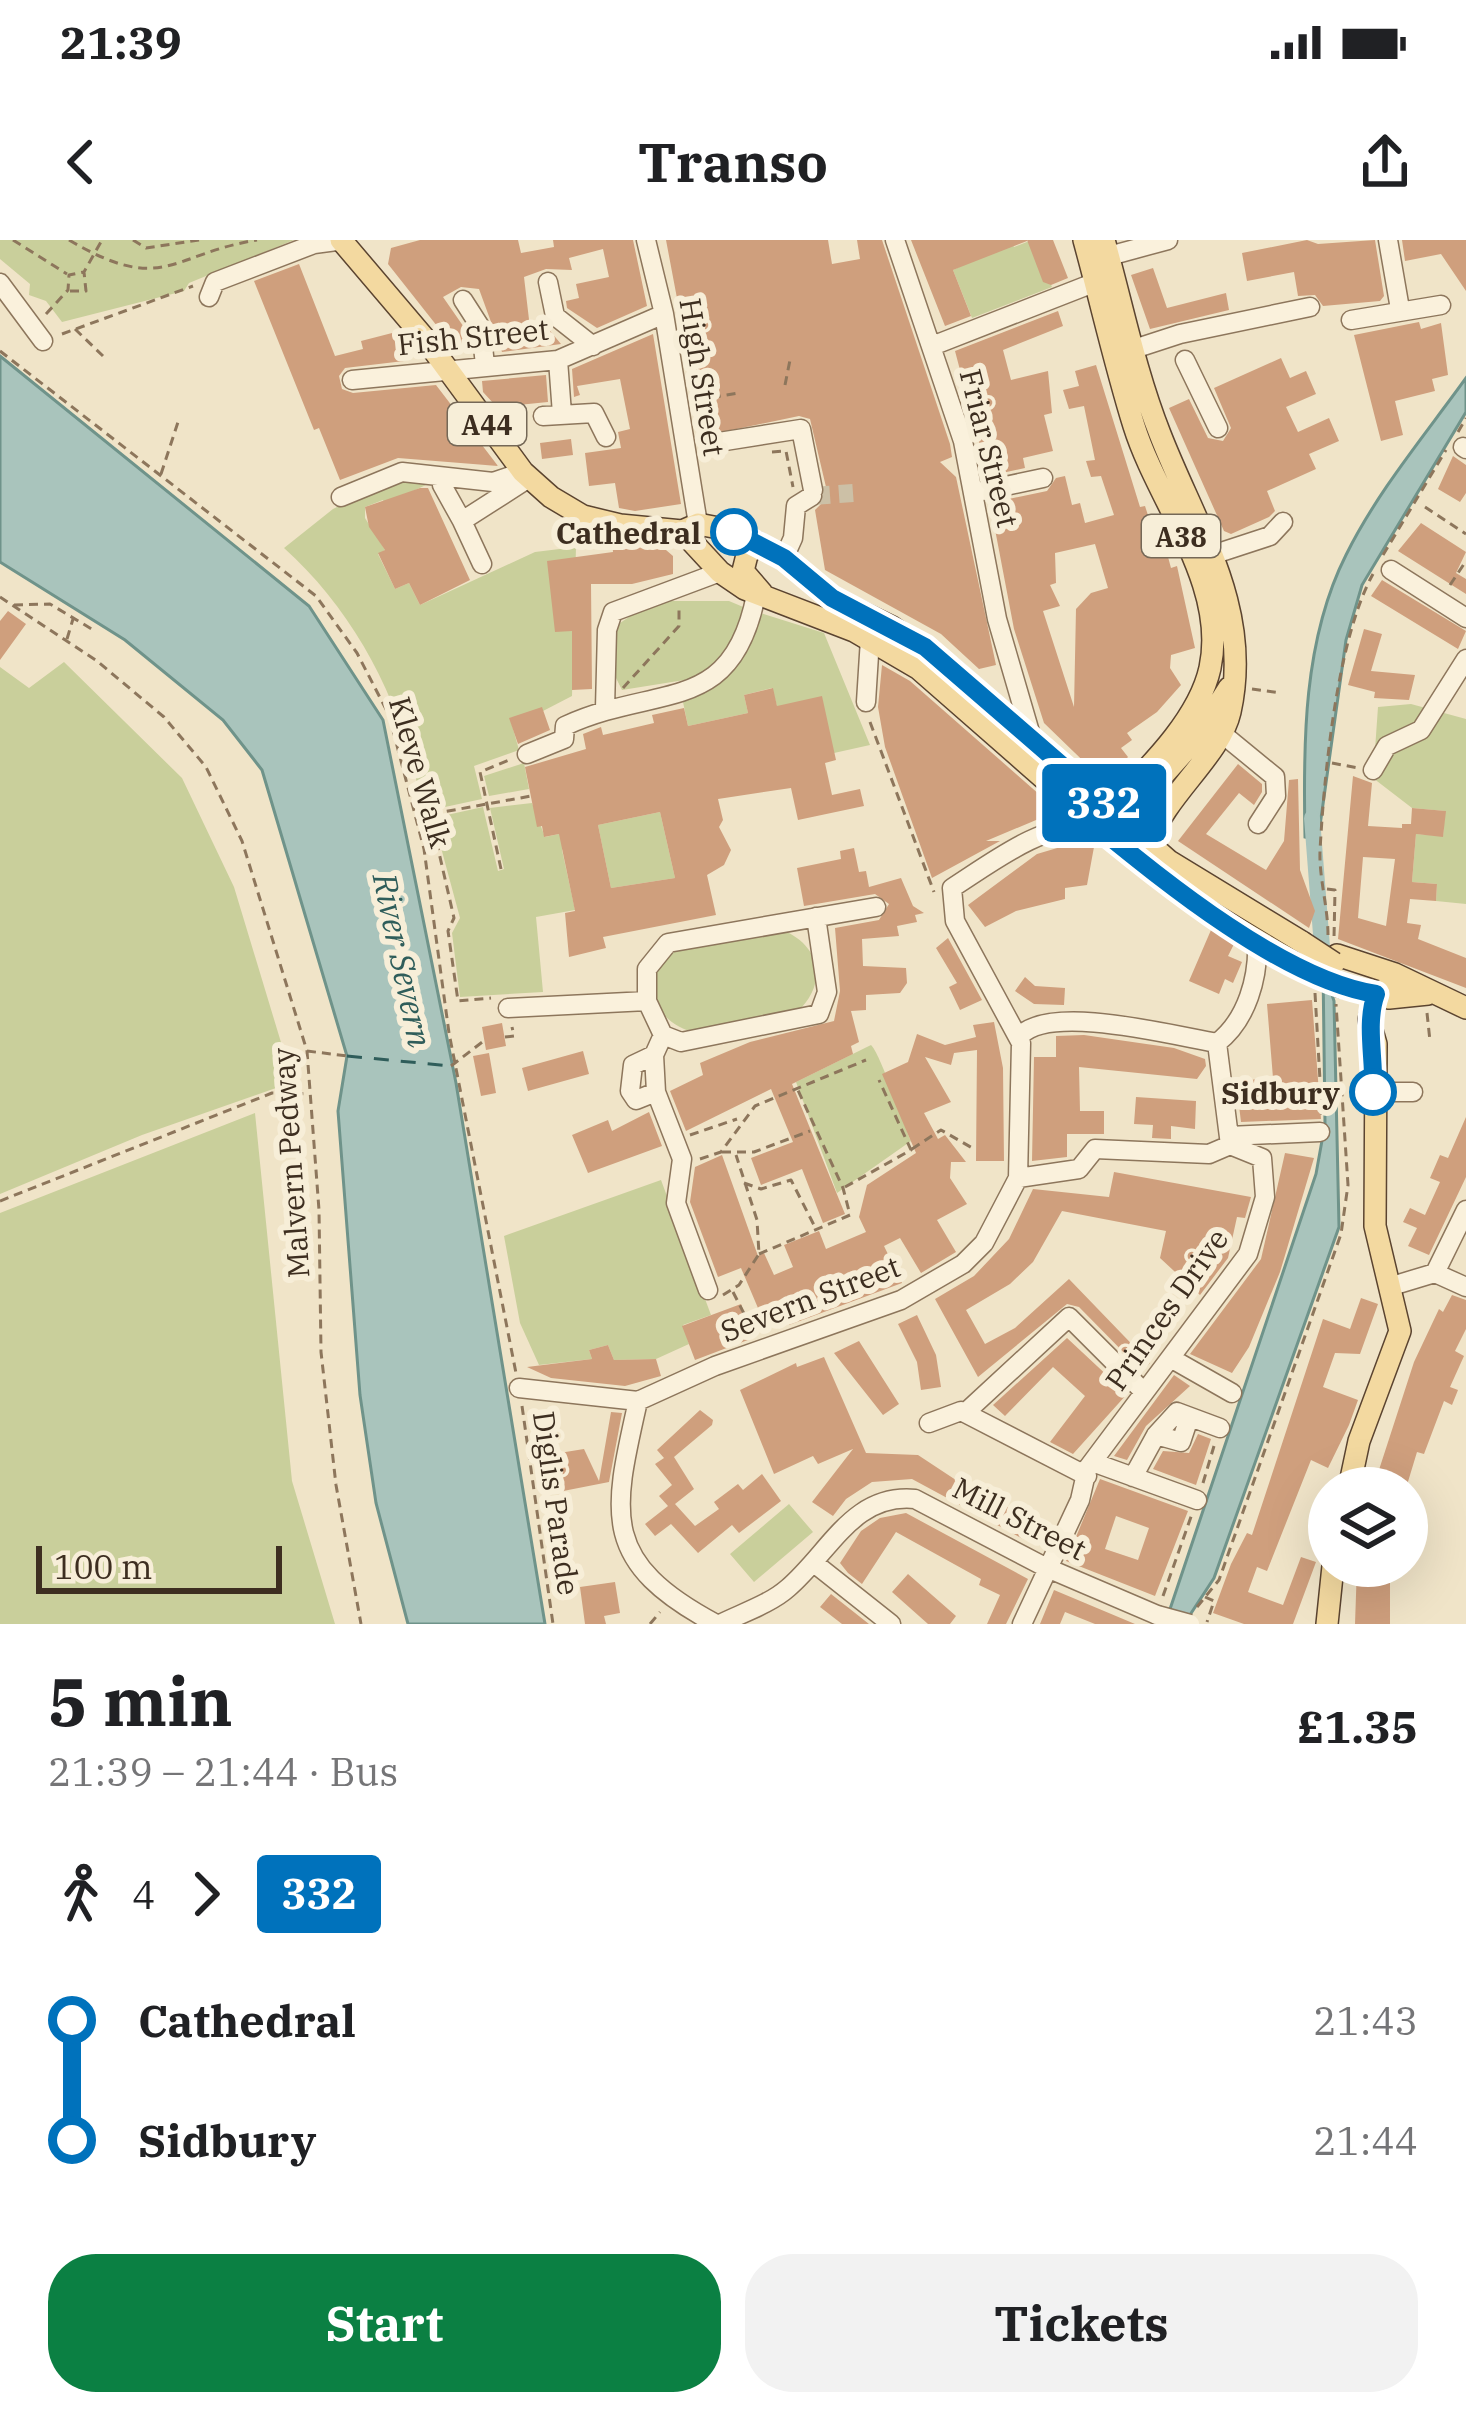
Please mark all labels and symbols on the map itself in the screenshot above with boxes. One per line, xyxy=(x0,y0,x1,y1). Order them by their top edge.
street label: High Street xyxy=(671,295,735,459)
street label: Fish Street xyxy=(395,309,551,363)
street label: Friar Street xyxy=(952,365,1028,531)
road number: A44 xyxy=(448,403,526,445)
marker: Cathedral xyxy=(712,510,756,554)
place label: Cathedral xyxy=(556,513,701,552)
road number: A38 xyxy=(1142,515,1220,557)
street label: Kleve Walk xyxy=(381,692,461,852)
line badge: 332 xyxy=(1035,764,1173,842)
water label: River Severn xyxy=(363,868,442,1051)
street label: Malvern Pedway xyxy=(263,1047,317,1279)
marker: Sidbury xyxy=(1351,1070,1395,1114)
place label: Sidbury xyxy=(1221,1073,1340,1112)
street label: Princes Drive xyxy=(1096,1220,1236,1398)
street label: Severn Street xyxy=(715,1246,905,1350)
street label: Diglis Parade xyxy=(525,1408,589,1598)
street label: Mill Street xyxy=(947,1468,1093,1568)
scale bar xyxy=(36,1540,282,1593)

